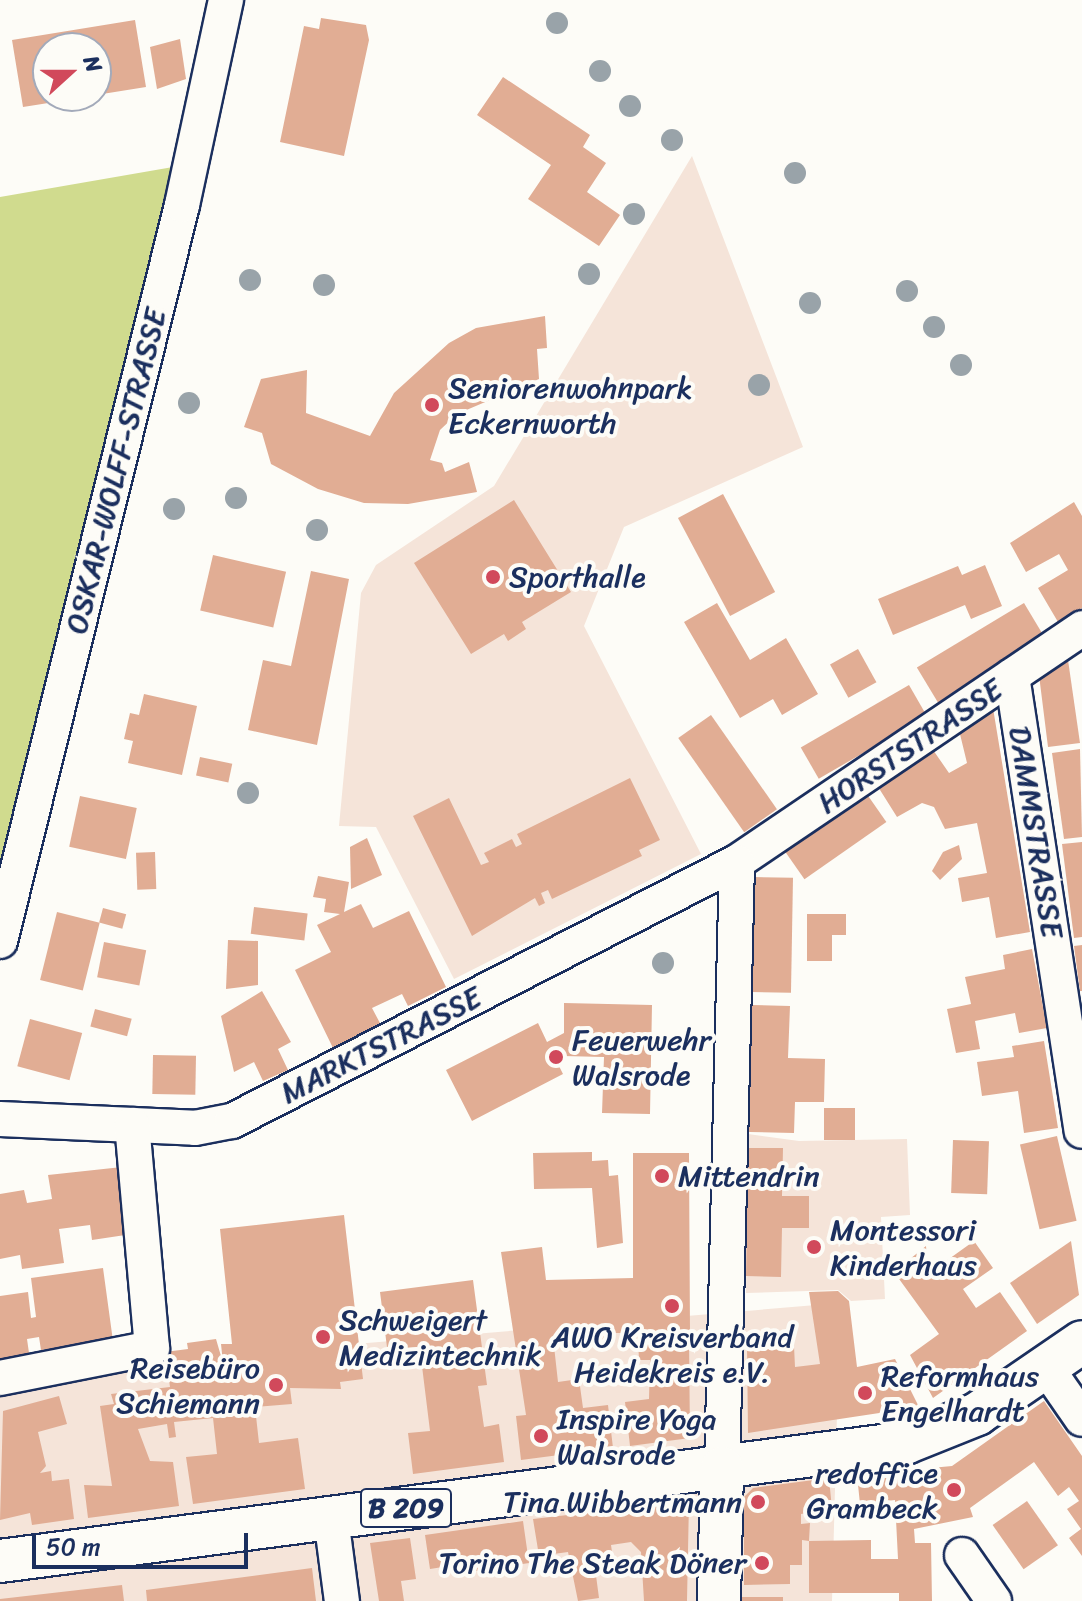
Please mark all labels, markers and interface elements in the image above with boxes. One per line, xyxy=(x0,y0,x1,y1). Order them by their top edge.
north arrow xyxy=(32,32,112,112)
text: N xyxy=(72,50,114,78)
street label: OSKAR-WOLFF-STRASSE xyxy=(58,305,174,637)
place label: Seniorenwohnpark Eckernworth xyxy=(448,370,693,440)
marker: Seniorenwohnpark Eckernworth xyxy=(423,396,441,414)
place label: Sporthalle xyxy=(509,559,646,595)
marker: Sporthalle xyxy=(484,568,502,586)
street label: HORSTSTRASSE xyxy=(811,671,1009,821)
street label: DAMMSTRASSE xyxy=(1001,724,1071,940)
street label: MARKTSTRASSE xyxy=(275,979,487,1111)
place label: Feuerwehr Walsrode xyxy=(572,1022,711,1092)
marker: Feuerwehr Walsrode xyxy=(547,1048,565,1066)
place label: Mittendrin xyxy=(678,1158,820,1194)
marker: Mittendrin xyxy=(653,1167,671,1185)
place label: Montessori Kinderhaus xyxy=(830,1212,977,1282)
marker: Montessori Kinderhaus xyxy=(805,1238,823,1256)
marker: AWO Kreisverband Heidekreis e.V. xyxy=(663,1297,681,1315)
place label: Schweigert Medizintechnik xyxy=(339,1302,541,1372)
place label: AWO Kreisverband Heidekreis e.V. xyxy=(551,1319,793,1390)
marker: Schweigert Medizintechnik xyxy=(314,1328,332,1346)
place label: Reisebüro Schiemann xyxy=(116,1350,260,1420)
place label: Reformhaus Engelhardt xyxy=(881,1358,1039,1428)
marker: Reisebüro Schiemann xyxy=(267,1376,285,1394)
marker: Reformhaus Engelhardt xyxy=(856,1384,874,1402)
place label: Inspire Yoga Walsrode xyxy=(557,1401,717,1472)
marker: Inspire Yoga Walsrode xyxy=(532,1427,550,1445)
place label: redoffice Grambeck xyxy=(807,1455,938,1526)
marker: redoffice Grambeck xyxy=(945,1481,963,1499)
road number: B 209 xyxy=(360,1484,452,1532)
place label: Tina Wibbertmann xyxy=(503,1484,742,1520)
marker: Tina Wibbertmann xyxy=(749,1493,767,1511)
scale bar xyxy=(36,1517,252,1567)
text: 50 m xyxy=(46,1526,101,1568)
place label: Torino The Steak Döner xyxy=(439,1545,746,1581)
marker: Torino The Steak Döner xyxy=(753,1554,771,1572)

